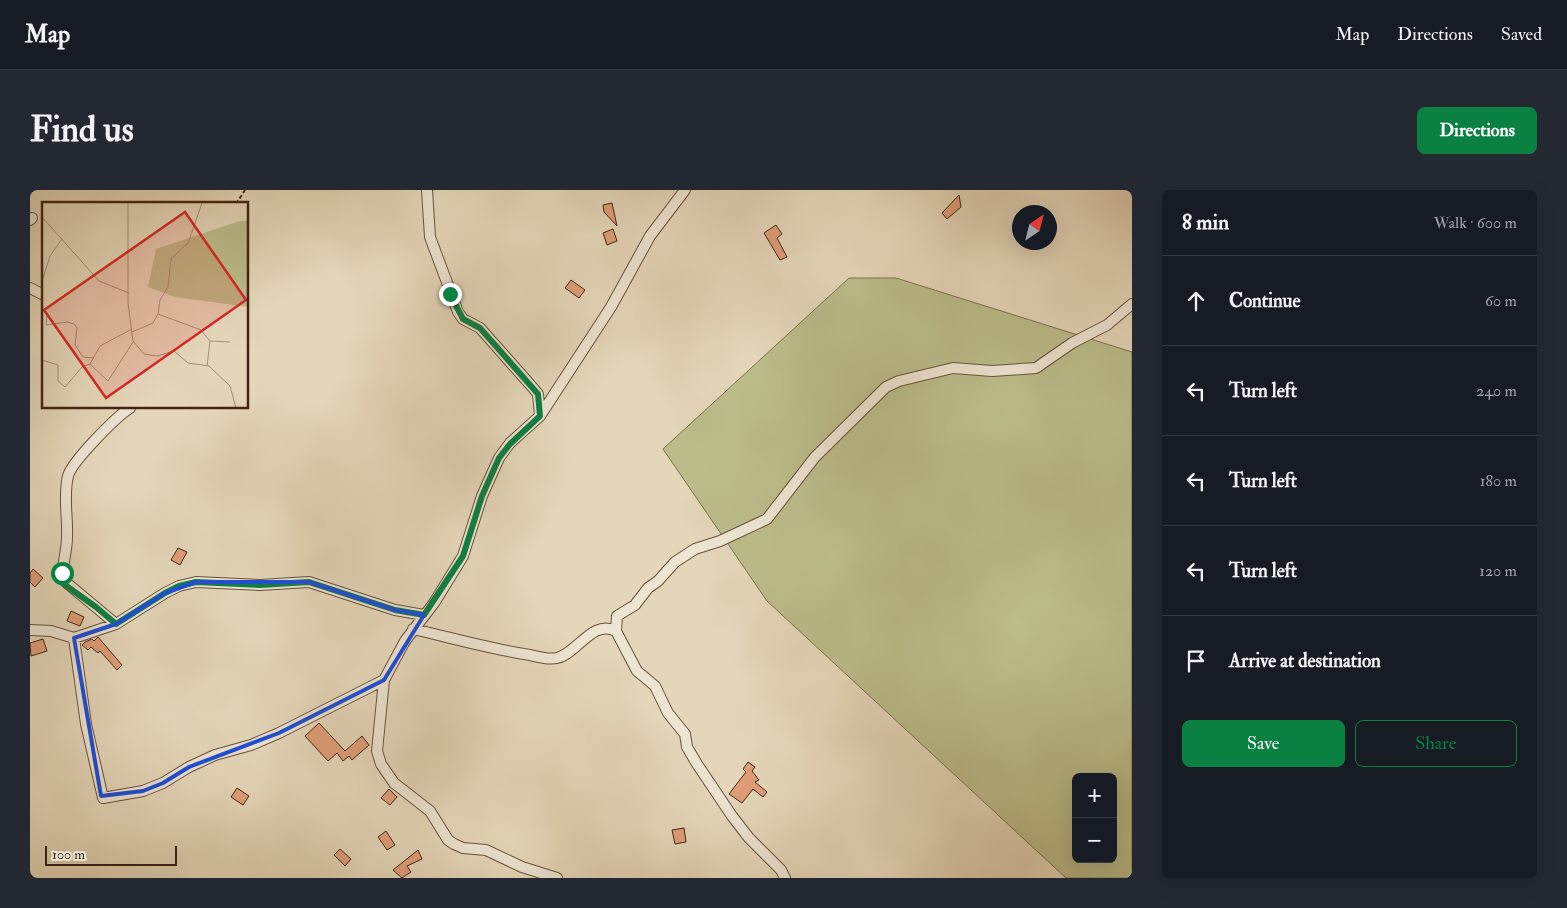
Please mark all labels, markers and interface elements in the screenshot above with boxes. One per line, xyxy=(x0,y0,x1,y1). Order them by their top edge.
text: Map xyxy=(25,19,70,50)
text: Map xyxy=(1336,23,1369,46)
text: Directions xyxy=(1397,23,1473,46)
text: Saved xyxy=(1501,23,1542,46)
button: Directions xyxy=(1417,107,1537,154)
text: Find us xyxy=(30,108,134,152)
inset map xyxy=(42,202,249,409)
north arrow xyxy=(1012,205,1057,250)
text: 8 min xyxy=(1182,209,1229,236)
text: Walk · 600 m xyxy=(1434,213,1517,233)
route end xyxy=(439,283,462,306)
icon: ahead xyxy=(1182,287,1210,315)
text: Continue xyxy=(1229,289,1300,313)
text: 60 m xyxy=(1485,291,1517,311)
icon: left xyxy=(1182,377,1210,405)
text: Turn left xyxy=(1229,379,1297,403)
text: 240 m xyxy=(1476,381,1517,401)
icon: left xyxy=(1182,467,1210,495)
text: Turn left xyxy=(1229,469,1297,493)
text: 180 m xyxy=(1480,471,1517,491)
icon: left xyxy=(1182,557,1210,585)
text: Turn left xyxy=(1229,559,1297,583)
text: 120 m xyxy=(1479,561,1517,581)
route start xyxy=(51,562,74,585)
icon: arrive xyxy=(1182,647,1210,675)
text: Arrive at destination xyxy=(1229,649,1381,673)
button: Save xyxy=(1182,720,1345,767)
button: Share xyxy=(1355,720,1517,767)
map controls xyxy=(1072,773,1117,863)
button: + xyxy=(1072,773,1117,818)
button: − xyxy=(1072,818,1117,863)
scale bar xyxy=(45,843,178,866)
text: 100 m xyxy=(52,846,85,863)

